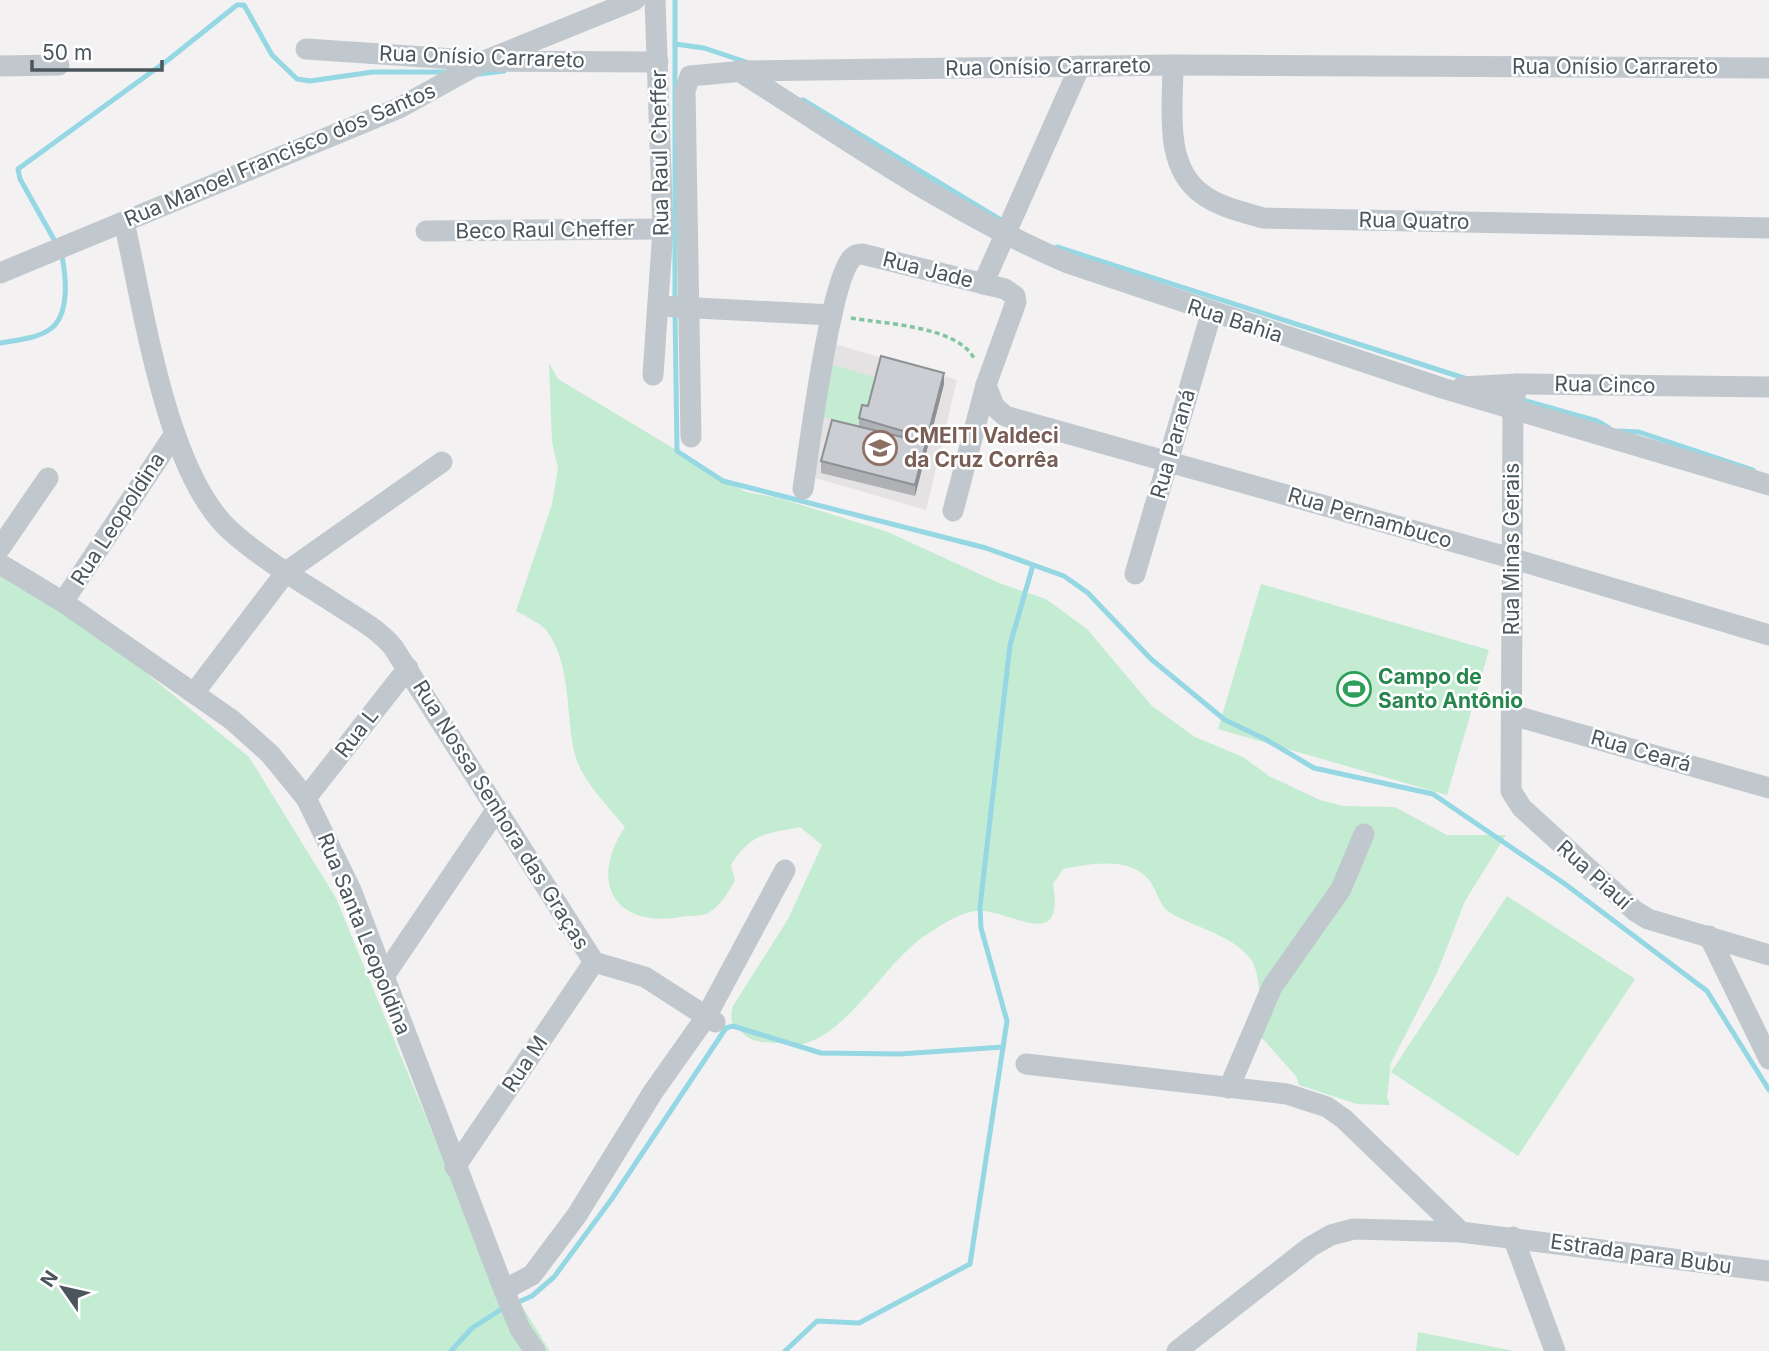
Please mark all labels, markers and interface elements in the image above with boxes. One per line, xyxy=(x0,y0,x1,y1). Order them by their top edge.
scale bar xyxy=(32,28,161,72)
text: 50 m xyxy=(42,40,92,65)
street label: Rua Onísio Carrareto xyxy=(379,40,585,73)
street label: Rua Onísio Carrareto xyxy=(945,52,1151,81)
street label: Rua Onísio Carrareto xyxy=(1512,54,1718,79)
street label: Rua Raul Cheffer xyxy=(646,69,673,236)
street label: Rua Manoel Francisco dos Santos xyxy=(120,77,439,232)
street label: Rua Quatro xyxy=(1358,207,1470,234)
street label: Beco Raul Cheffer xyxy=(455,215,635,244)
street label: Rua Jade xyxy=(880,246,976,293)
street label: Rua Bahia xyxy=(1184,293,1286,348)
street label: Rua Cinco xyxy=(1554,371,1656,398)
street label: Rua Paraná xyxy=(1145,386,1200,501)
place label: CMEITI Valdeci da Cruz Corrêa xyxy=(904,423,1059,472)
school or university icon: CMEITI Valdeci da Cruz Corrêa xyxy=(861,429,899,467)
street label: Rua Leopoldina xyxy=(65,448,170,590)
street label: Rua Minas Gerais xyxy=(1499,463,1524,635)
street label: Rua Pernambuco xyxy=(1285,482,1455,553)
place label: Campo de Santo Antônio xyxy=(1378,664,1523,713)
sports icon: Campo de Santo Antônio xyxy=(1335,670,1373,708)
street label: Rua Nossa Senhora das Graças xyxy=(408,676,595,954)
street label: Rua L xyxy=(330,703,384,762)
street label: Rua Ceará xyxy=(1588,724,1694,777)
street label: Rua Santa Leopoldina xyxy=(313,829,416,1038)
street label: Rua Piauí xyxy=(1552,835,1637,915)
street label: Rua M xyxy=(497,1031,552,1097)
street label: Estrada para Bubu xyxy=(1549,1228,1733,1279)
north arrow xyxy=(28,1253,98,1323)
text: N xyxy=(36,1266,63,1291)

